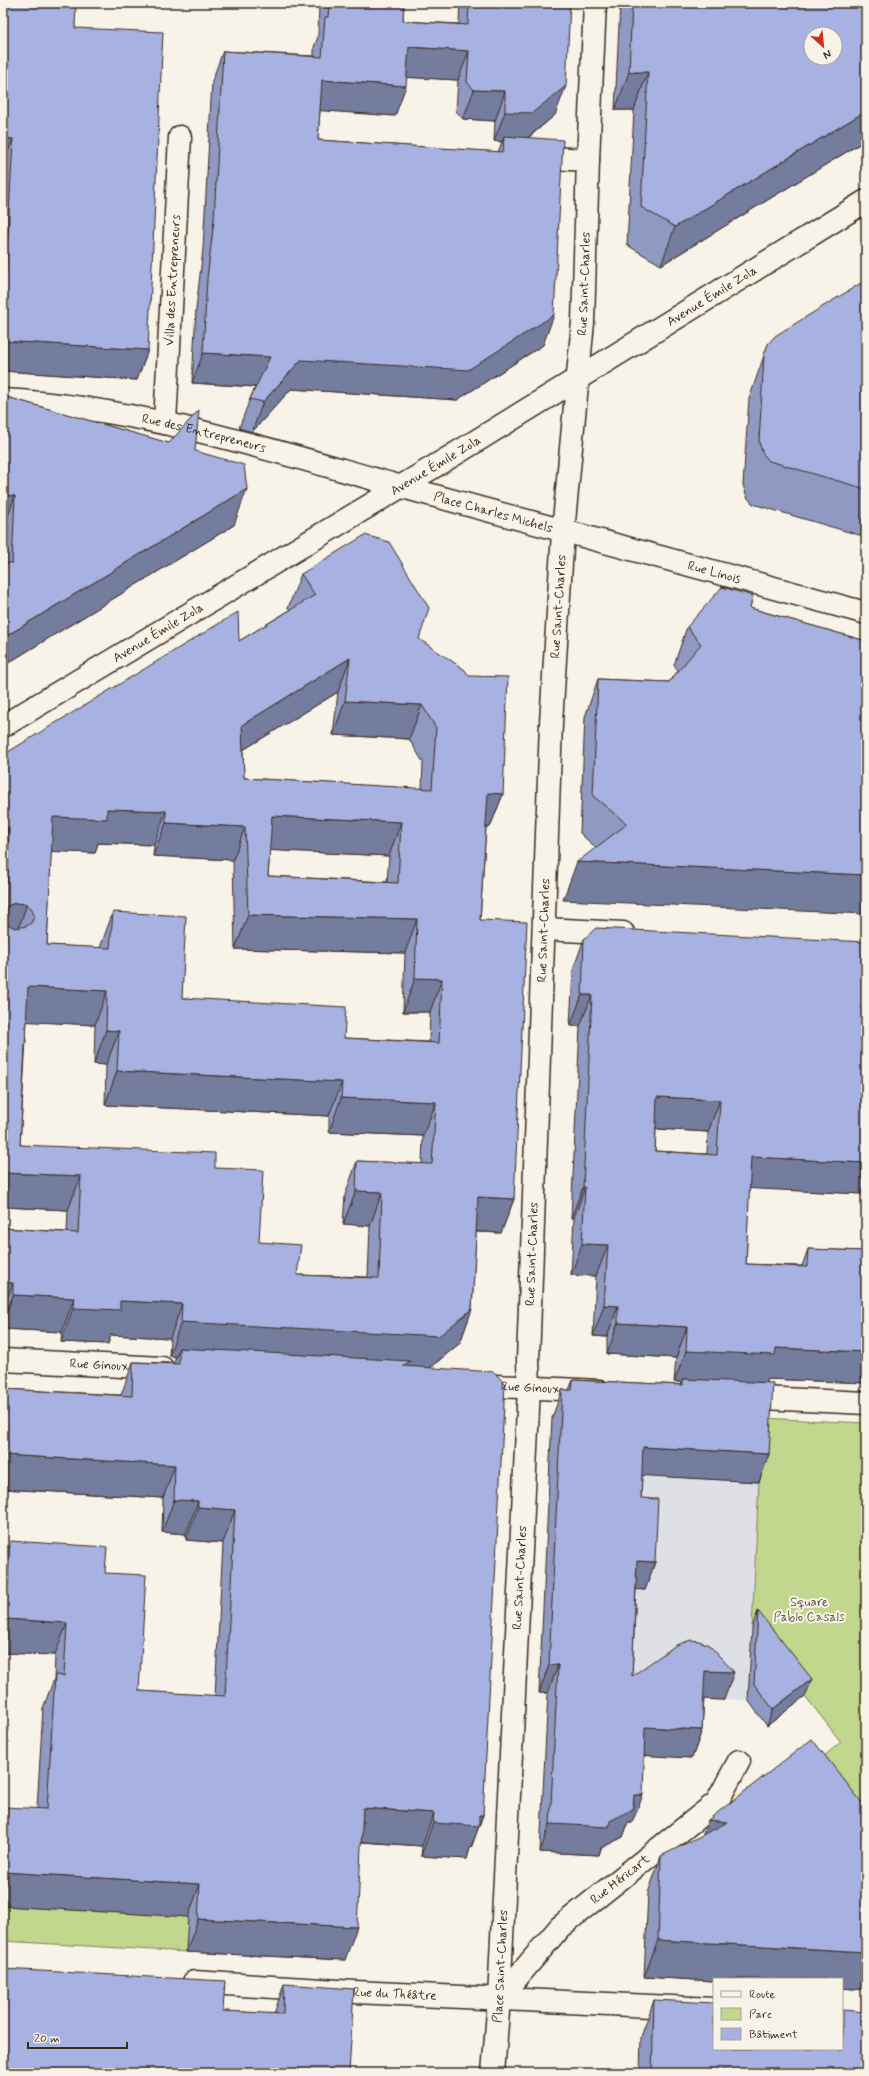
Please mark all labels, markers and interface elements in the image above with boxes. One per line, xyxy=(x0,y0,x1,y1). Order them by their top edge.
north arrow xyxy=(803,26,843,66)
text: N xyxy=(821,46,834,62)
street label: Villa des Entrepreneurs xyxy=(161,214,184,346)
street label: Rue Saint-Charles xyxy=(573,231,594,337)
street label: Avenue Émile Zola xyxy=(664,262,760,330)
street label: Rue des Entrepreneurs xyxy=(140,410,268,457)
street label: Avenue Émile Zola xyxy=(387,432,484,499)
street label: Place Charles Michels xyxy=(432,488,555,537)
street label: Rue Saint-Charles xyxy=(547,554,570,659)
street label: Rue Linois xyxy=(686,557,743,588)
street label: Avenue Émile Zola xyxy=(110,599,207,666)
street label: Rue Saint-Charles xyxy=(533,878,554,983)
street label: Rue Saint-Charles xyxy=(521,1202,542,1306)
street label: Rue Ginoux xyxy=(69,1355,129,1375)
street label: Rue Ginoux xyxy=(500,1378,560,1398)
street label: Rue Saint-Charles xyxy=(509,1525,531,1630)
park label: Square Pablo Casals xyxy=(774,1594,845,1626)
street label: Rue Héricart xyxy=(587,1850,653,1908)
street label: Place Saint-Charles xyxy=(489,1909,512,2024)
legend xyxy=(713,1978,843,2050)
street label: Rue du Théâtre xyxy=(352,1983,437,2004)
text: Route xyxy=(749,1987,775,2003)
text: Parc xyxy=(749,2007,772,2023)
scale bar xyxy=(28,2024,127,2050)
text: Bâtiment xyxy=(749,2027,798,2043)
text: 20 m xyxy=(34,2031,60,2047)

